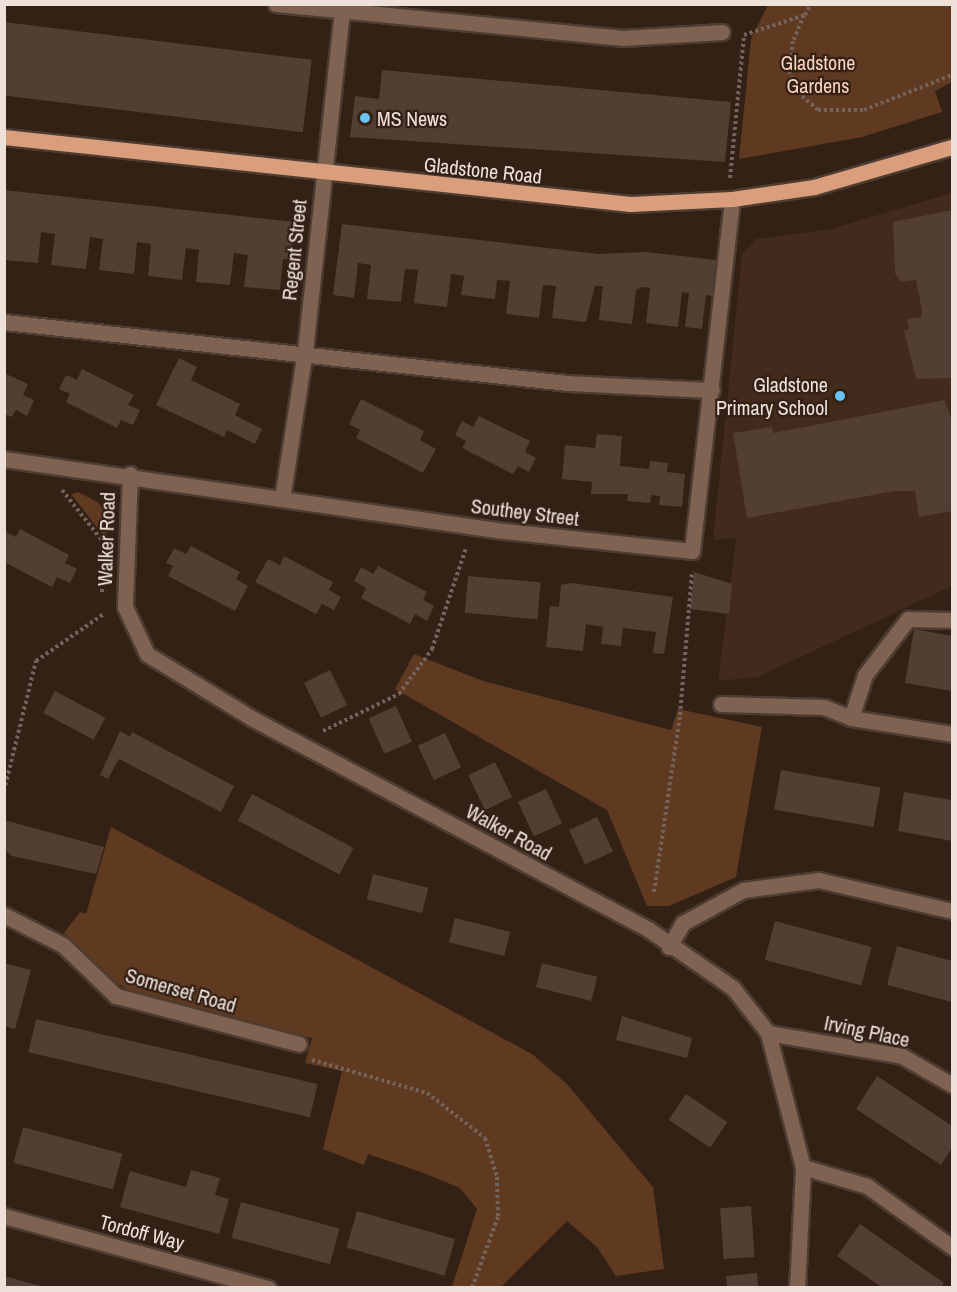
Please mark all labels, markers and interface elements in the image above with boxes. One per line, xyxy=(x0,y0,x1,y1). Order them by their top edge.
park label: Gladstone Gardens xyxy=(781,51,855,98)
place label: MS News xyxy=(377,106,447,130)
marker: MS News xyxy=(358,111,372,125)
street label: Gladstone Road xyxy=(423,152,543,188)
street label: Regent Street xyxy=(277,198,311,302)
place label: Gladstone Primary School xyxy=(716,372,828,419)
marker: Gladstone Primary School xyxy=(833,389,847,403)
street label: Walker Road xyxy=(92,492,120,586)
street label: Southey Street xyxy=(470,493,580,531)
street label: Walker Road xyxy=(462,799,556,865)
street label: Somerset Road xyxy=(123,963,239,1017)
street label: Irving Place xyxy=(822,1010,912,1052)
street label: Tordoff Way xyxy=(97,1209,187,1255)

